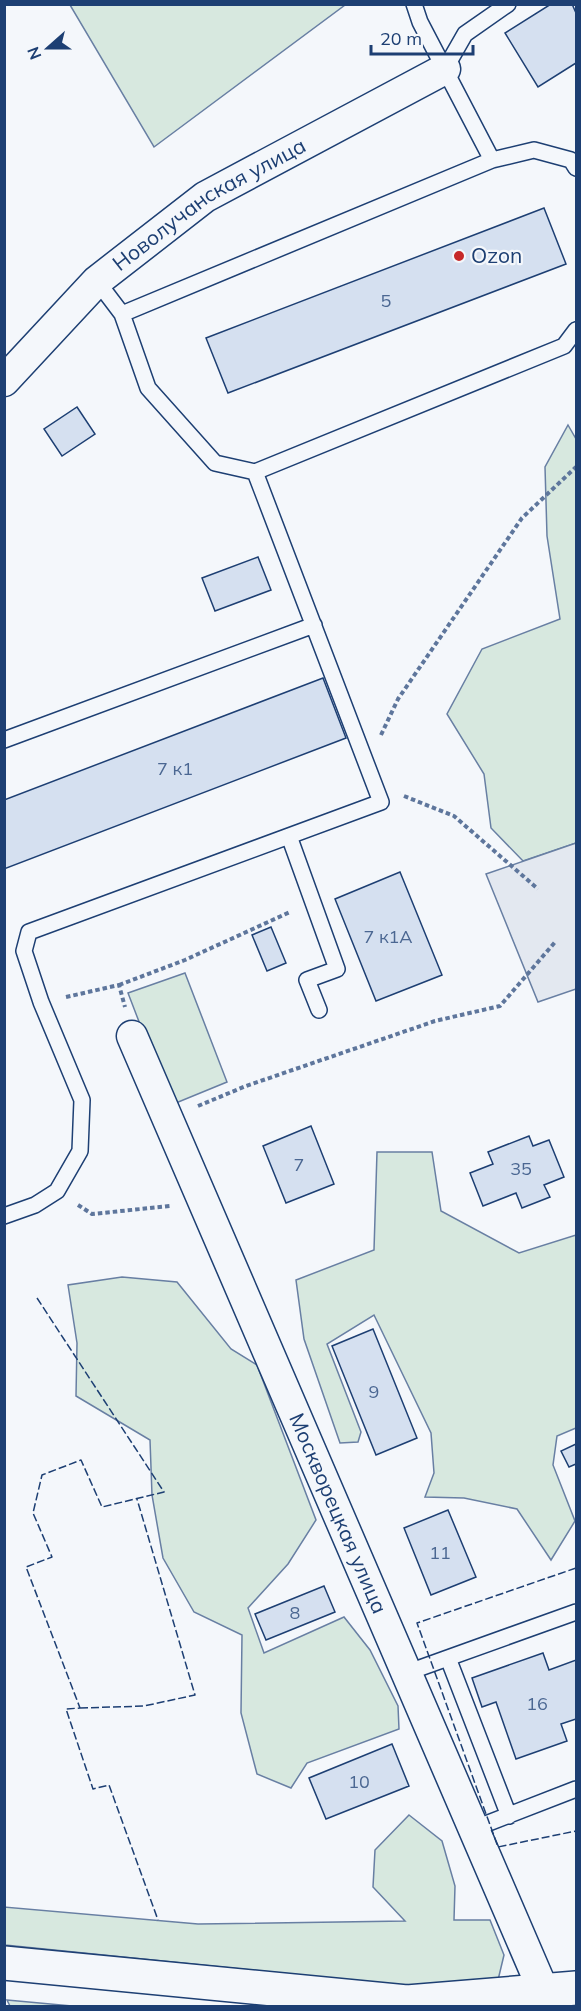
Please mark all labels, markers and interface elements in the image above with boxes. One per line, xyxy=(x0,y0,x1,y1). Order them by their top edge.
north arrow xyxy=(18,18,78,78)
scale bar xyxy=(371,18,473,56)
text: 20 m xyxy=(380,27,422,50)
text: N xyxy=(22,44,45,63)
street label: Новолучанская улица xyxy=(107,132,310,276)
place label: Ozon xyxy=(471,242,522,268)
marker: Ozon xyxy=(452,249,466,263)
house number: 5 xyxy=(381,289,392,312)
house number: 7 к1 xyxy=(157,757,193,780)
house number: 7 к1А xyxy=(363,925,413,948)
house number: 7 xyxy=(294,1153,304,1176)
house number: 35 xyxy=(510,1157,532,1180)
house number: 9 xyxy=(369,1380,379,1403)
street label: Москворецкая улица xyxy=(284,1409,393,1617)
house number: 11 xyxy=(429,1541,451,1564)
house number: 8 xyxy=(290,1601,300,1624)
house number: 16 xyxy=(526,1692,548,1715)
house number: 10 xyxy=(348,1770,370,1793)

